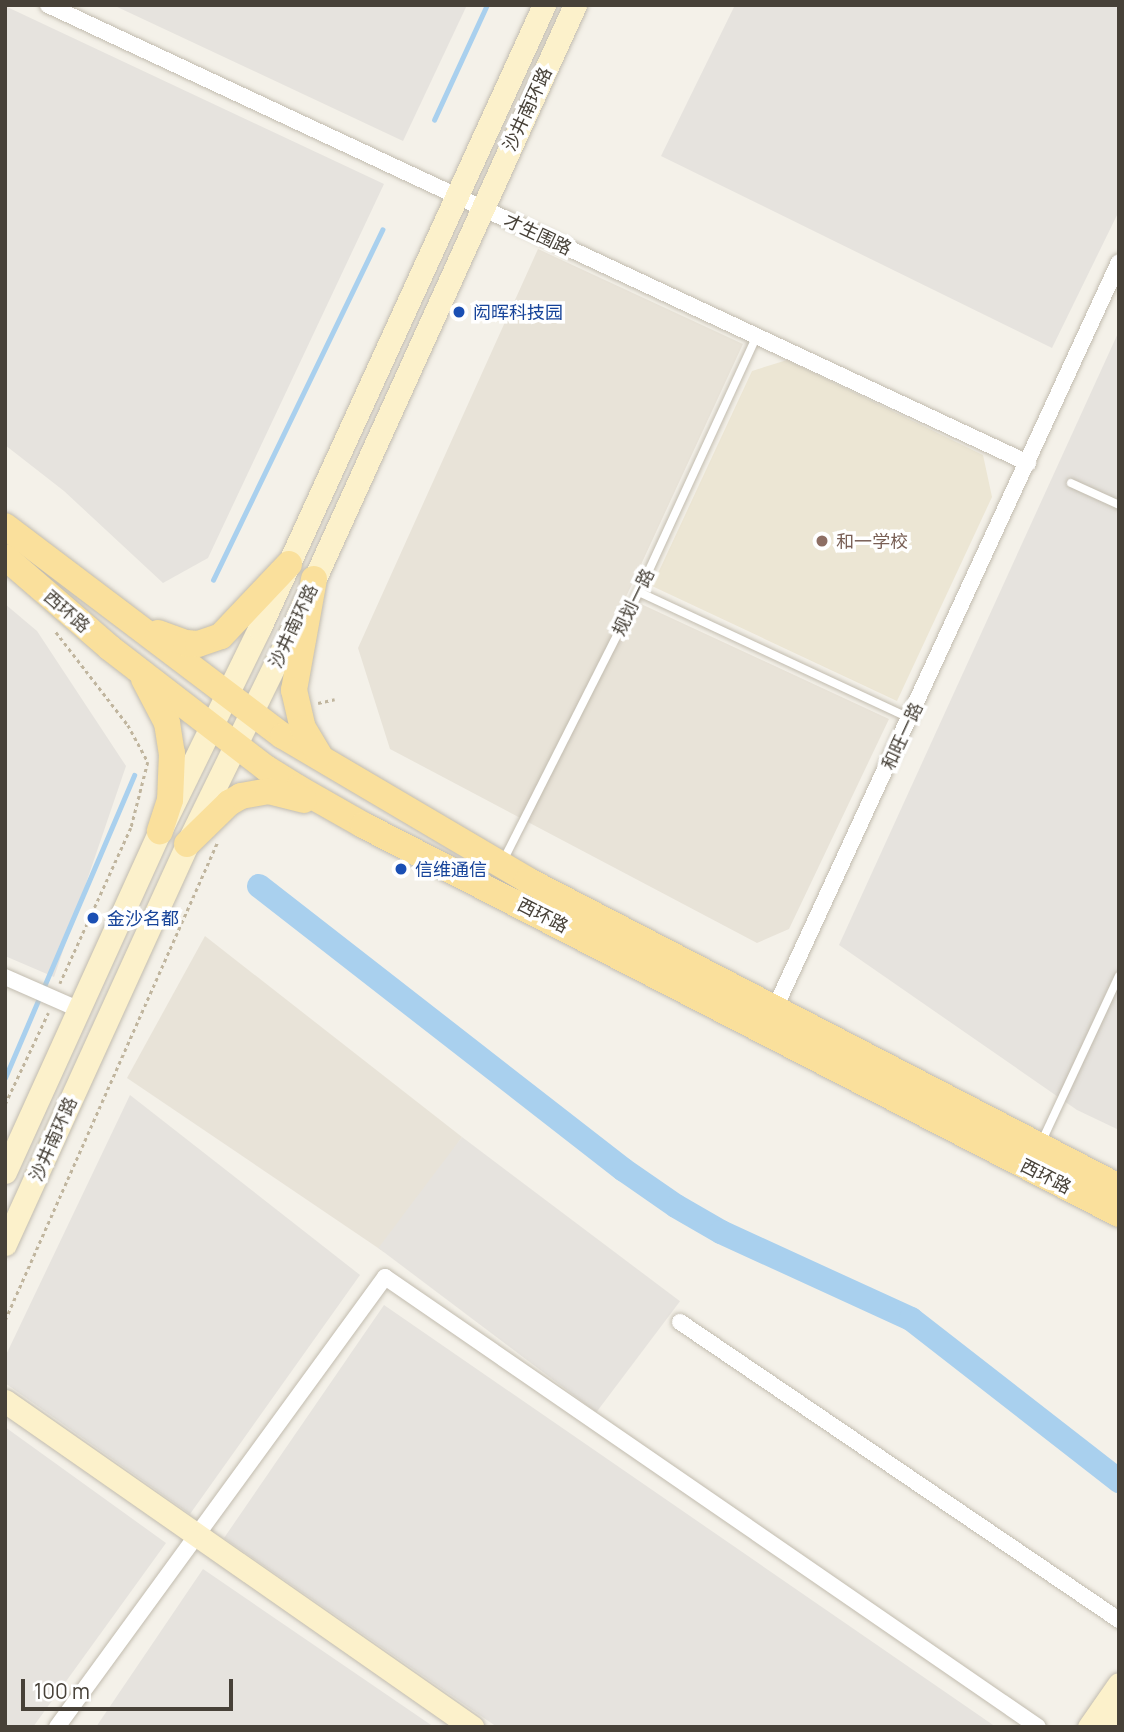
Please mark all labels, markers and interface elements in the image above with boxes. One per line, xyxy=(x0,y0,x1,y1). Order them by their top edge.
street label: 沙井南环路 xyxy=(498,64,556,154)
street label: 才生围路 xyxy=(501,209,575,259)
place label: 闳晖科技园 xyxy=(473,301,563,323)
marker: 闳晖科技园 xyxy=(451,304,467,320)
place label: 和一学校 xyxy=(836,530,908,552)
marker: 和一学校 xyxy=(814,533,830,549)
street label: 规划一路 xyxy=(608,565,658,639)
street label: 沙井南环路 xyxy=(264,581,322,671)
street label: 西环路 xyxy=(40,585,94,637)
street label: 和旺一路 xyxy=(877,699,927,773)
place label: 信维通信 xyxy=(415,858,487,880)
marker: 信维通信 xyxy=(393,861,409,877)
street label: 西环路 xyxy=(514,893,572,937)
place label: 金沙名都 xyxy=(107,907,179,929)
marker: 金沙名都 xyxy=(85,910,101,926)
street label: 沙井南环路 xyxy=(25,1093,81,1185)
street label: 西环路 xyxy=(1017,1154,1075,1198)
scale bar xyxy=(24,1666,236,1710)
text: 100 m xyxy=(34,1677,90,1705)

